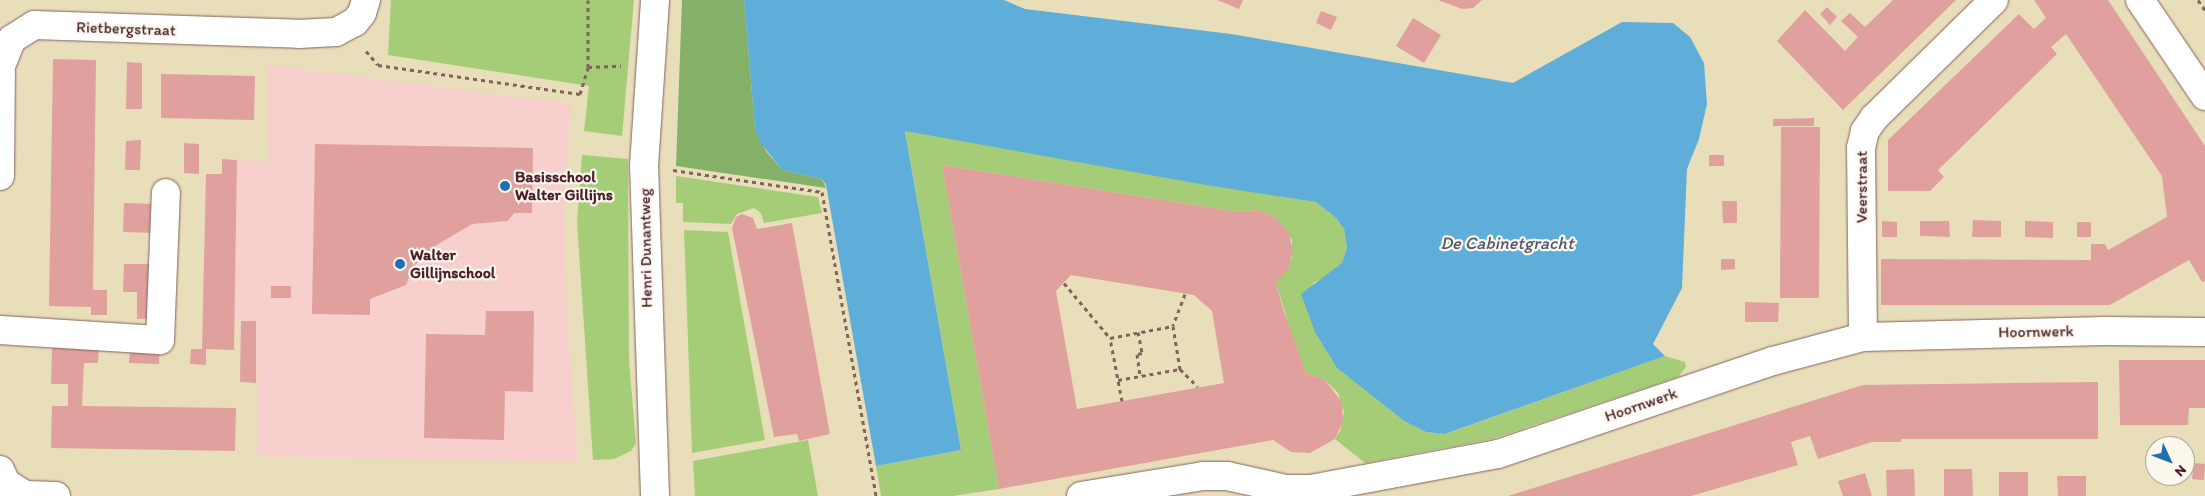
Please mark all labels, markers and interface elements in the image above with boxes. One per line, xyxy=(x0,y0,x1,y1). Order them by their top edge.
street label: Rietbergstraat xyxy=(76,18,176,40)
street label: Veerstraat xyxy=(1852,151,1872,223)
place label: Basisschool Walter Gillijns xyxy=(515,167,613,205)
marker: Basisschool Walter Gillijns xyxy=(499,180,511,192)
street label: Henri Dunantweg xyxy=(635,188,657,308)
water label: De Cabinetgracht xyxy=(1440,232,1574,254)
place label: Walter Gillijnschool xyxy=(410,245,495,283)
marker: Walter Gillijnschool xyxy=(394,258,406,270)
street label: Hoornwerk xyxy=(1998,322,2074,342)
street label: Hoornwerk xyxy=(1602,384,1680,426)
north arrow xyxy=(2145,436,2195,486)
text: N xyxy=(2171,462,2190,480)

